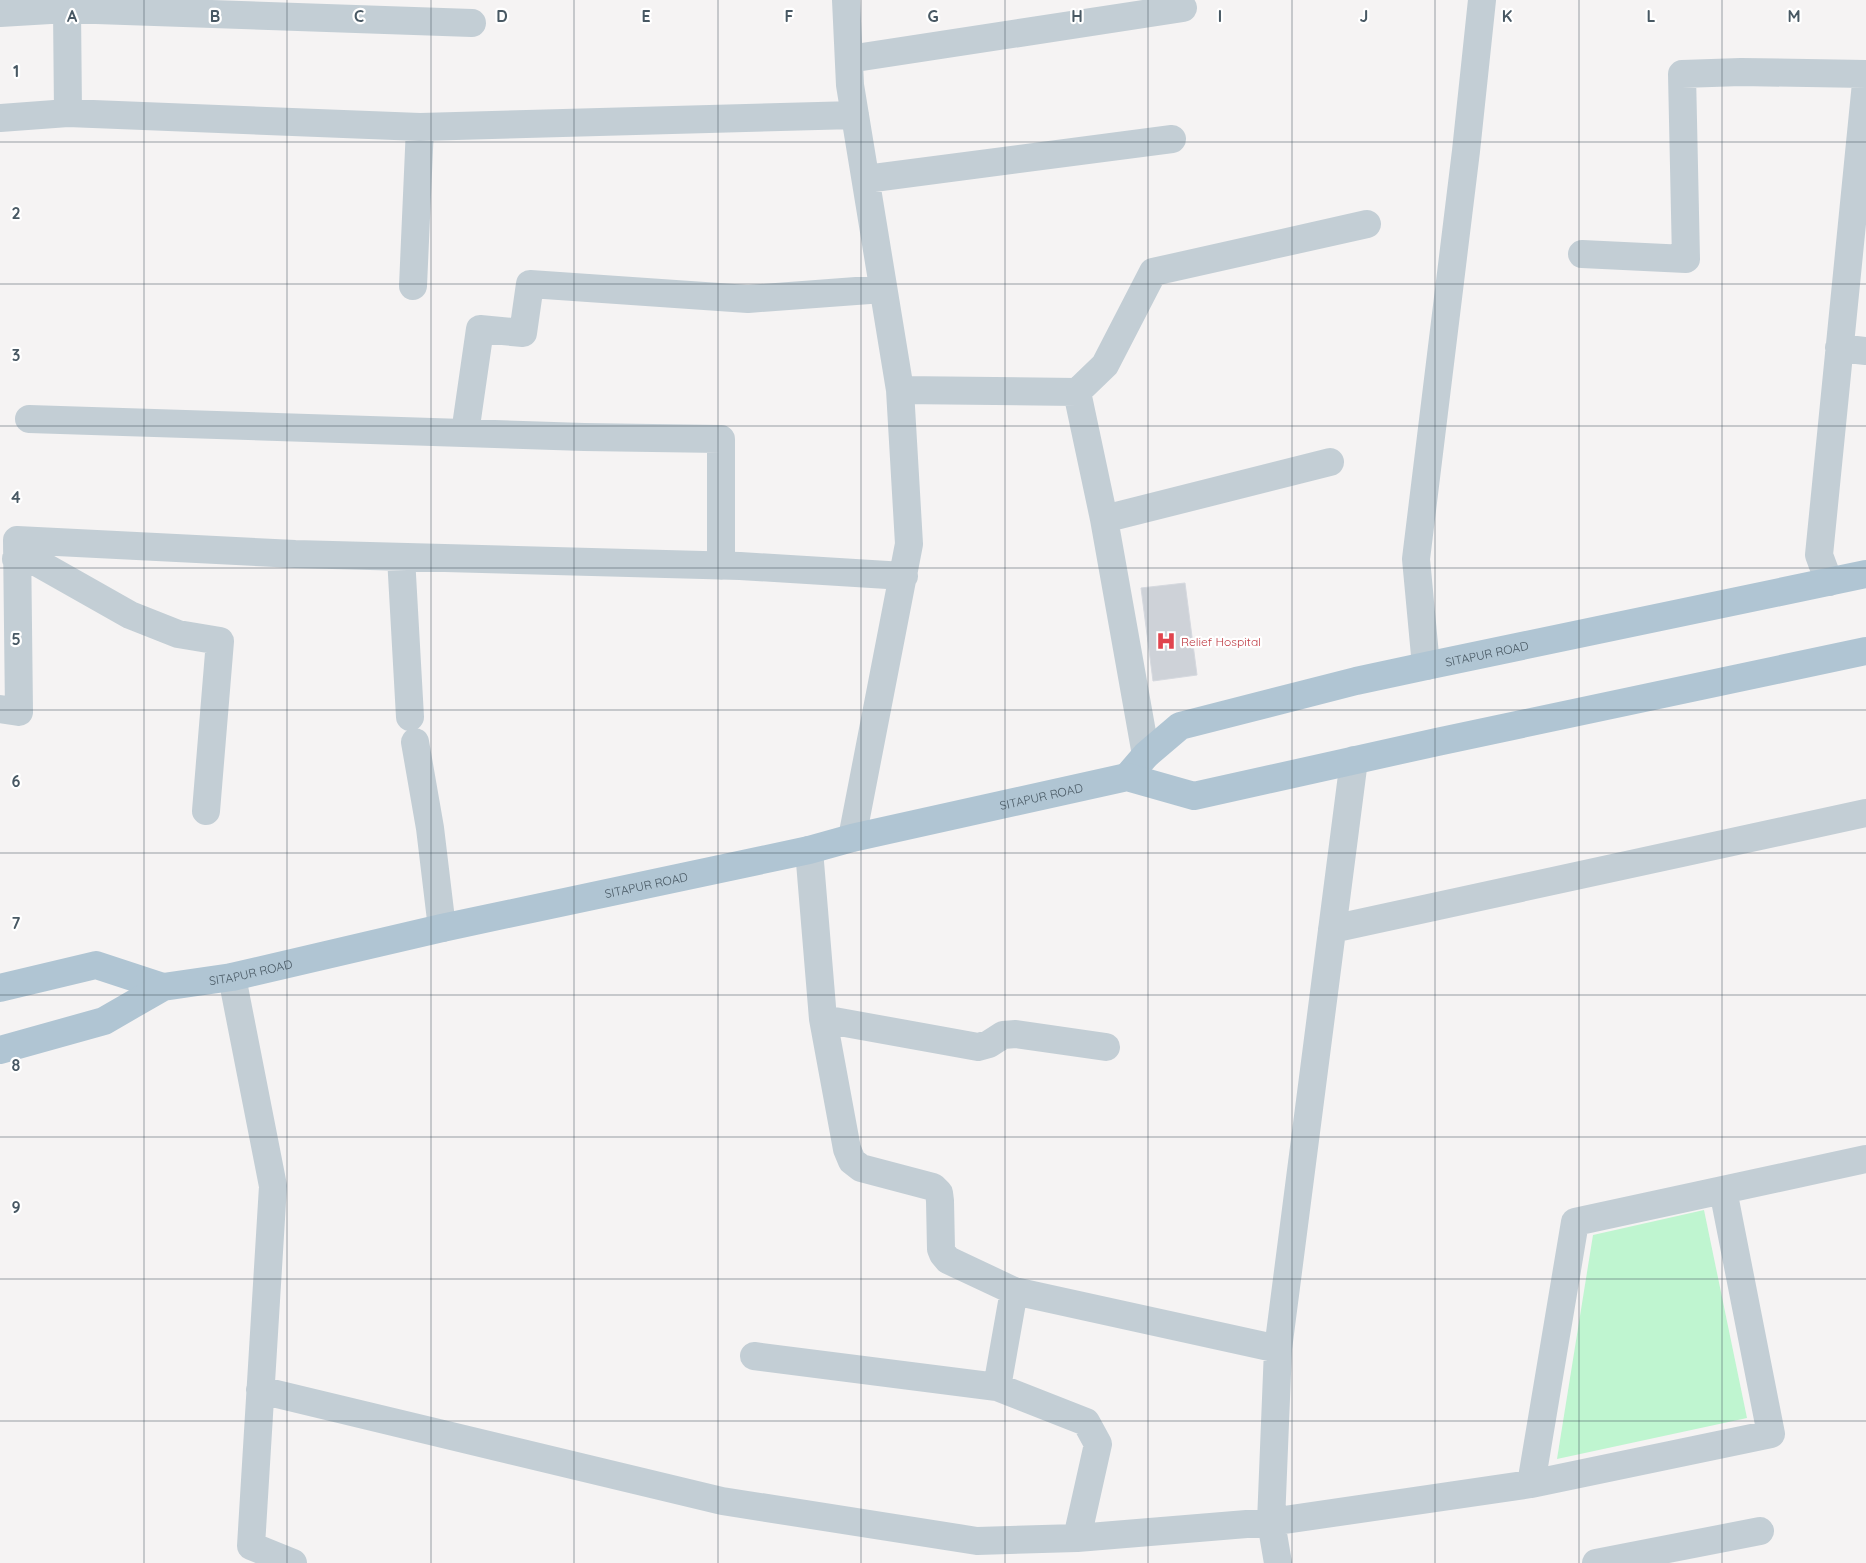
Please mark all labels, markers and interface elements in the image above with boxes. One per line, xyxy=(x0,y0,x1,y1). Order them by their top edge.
text: A xyxy=(67,6,78,26)
text: B xyxy=(210,6,220,26)
text: C xyxy=(354,6,364,26)
text: D xyxy=(496,6,508,26)
text: E xyxy=(641,6,651,26)
text: F xyxy=(785,6,794,26)
text: G xyxy=(927,6,939,26)
text: H xyxy=(1071,6,1083,26)
text: I xyxy=(1218,6,1222,26)
text: J xyxy=(1360,6,1368,26)
text: K xyxy=(1502,6,1512,26)
text: L xyxy=(1647,6,1656,26)
text: M xyxy=(1787,6,1801,26)
text: 1 xyxy=(13,61,19,81)
text: 2 xyxy=(11,203,21,223)
text: 3 xyxy=(12,345,20,365)
text: 4 xyxy=(11,487,21,507)
text: 5 xyxy=(11,629,21,649)
hospital icon: Relief Hospital xyxy=(1155,630,1177,652)
place label: Relief Hospital xyxy=(1181,634,1261,649)
street label: SITAPUR ROAD xyxy=(1444,637,1530,669)
text: 6 xyxy=(12,771,21,791)
street label: SITAPUR ROAD xyxy=(998,779,1084,813)
street label: SITAPUR ROAD xyxy=(603,868,689,901)
text: 7 xyxy=(12,913,21,933)
street label: SITAPUR ROAD xyxy=(208,956,294,988)
text: 8 xyxy=(12,1055,21,1075)
text: 9 xyxy=(11,1197,21,1217)

